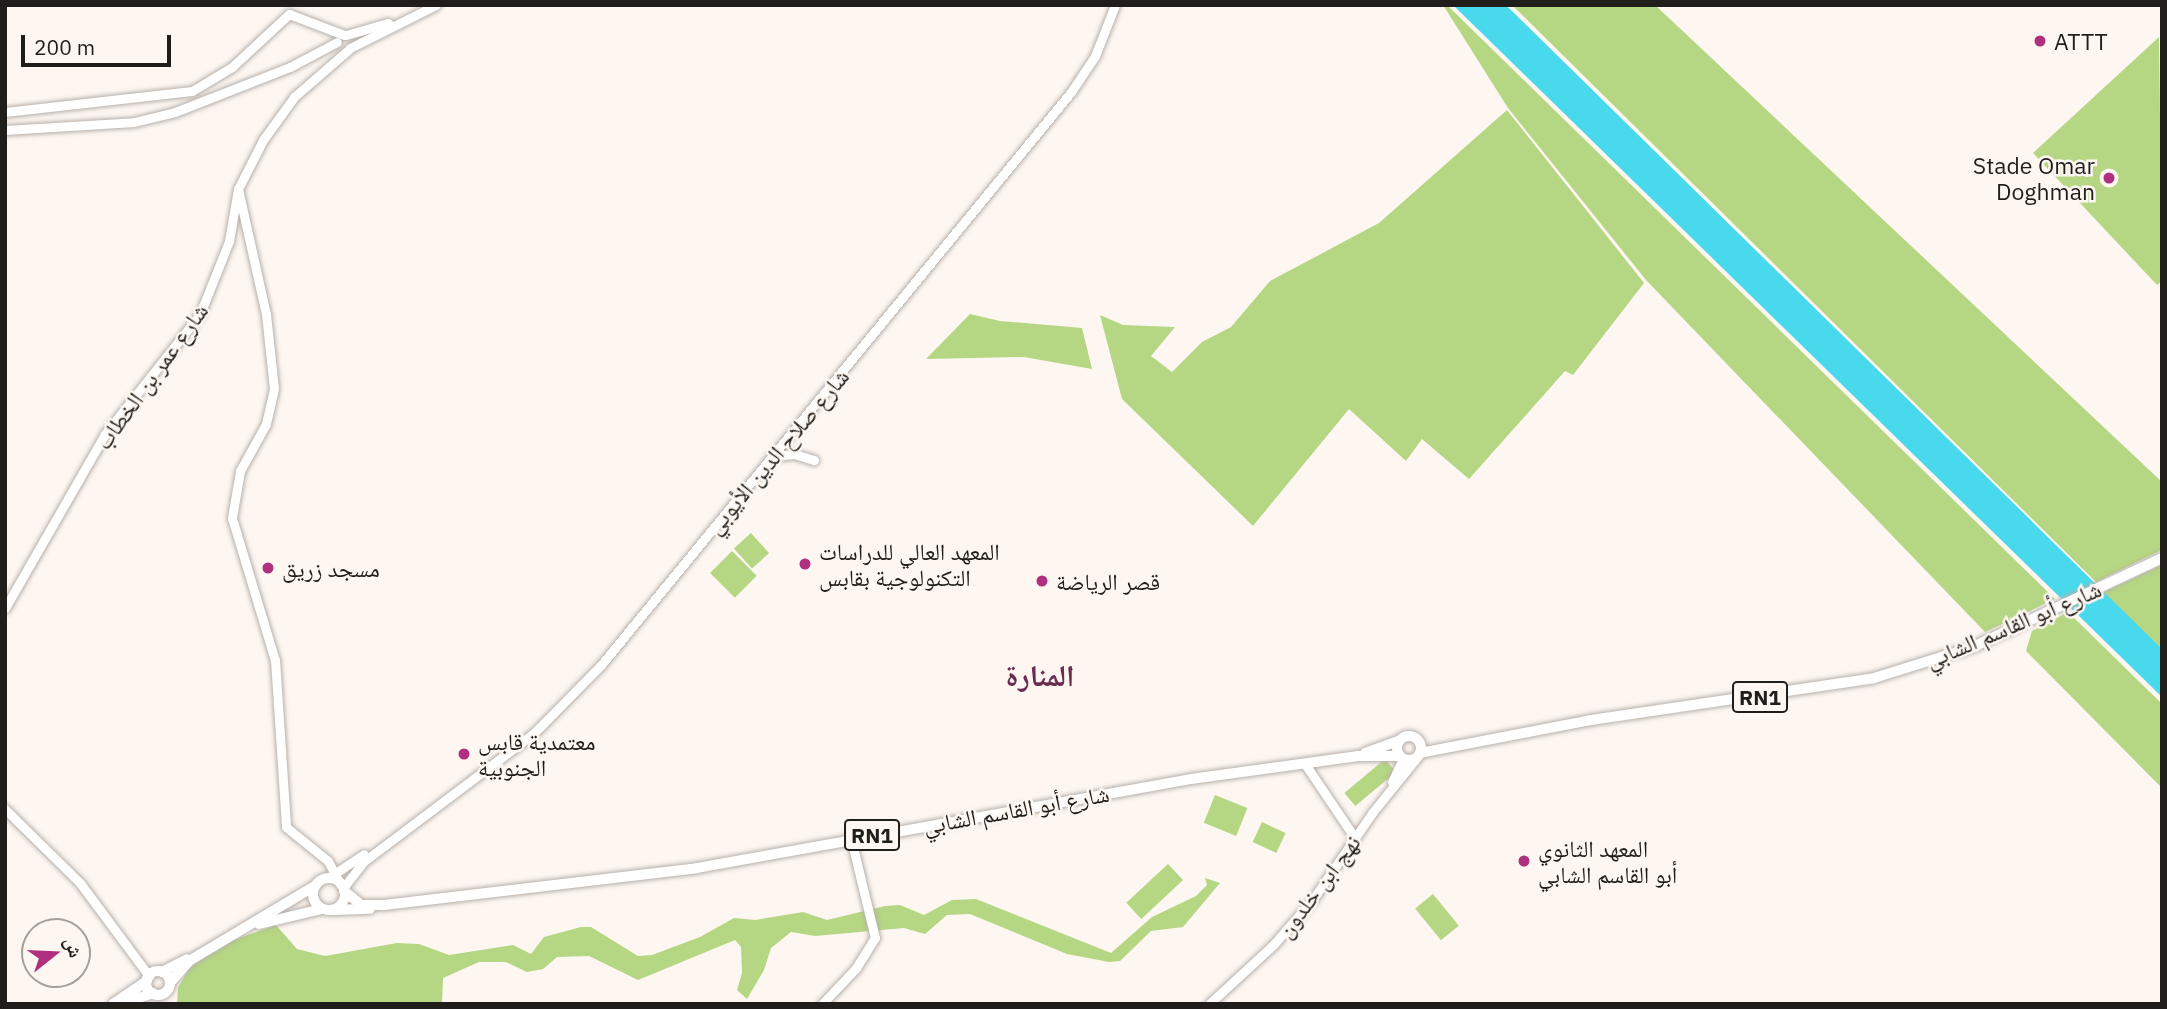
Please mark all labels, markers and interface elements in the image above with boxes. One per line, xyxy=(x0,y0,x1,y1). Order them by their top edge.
scale bar xyxy=(24,21,175,65)
place label: ATTT xyxy=(2054,27,2108,55)
text: 200 m xyxy=(34,33,95,61)
marker: ATTT xyxy=(2032,33,2048,49)
place label: Stade Omar Doghman xyxy=(1973,151,2095,205)
marker: Stade Omar Doghman xyxy=(2101,170,2117,186)
street label: شارع عمر بن الخطاب xyxy=(89,298,213,454)
street label: شارع صلاح الدين الأيوبي xyxy=(700,363,854,539)
place label: المعهد العالي للدراسات التكنولوجية بقابس xyxy=(819,537,1000,591)
place label: مسجد زريق xyxy=(282,554,380,582)
marker: المعهد العالي للدراسات التكنولوجية بقابس xyxy=(797,556,813,572)
marker: مسجد زريق xyxy=(260,560,276,576)
place label: قصر الرياضة xyxy=(1056,567,1160,595)
marker: قصر الرياضة xyxy=(1034,573,1050,589)
street label: شارع أبو القاسم الشابي xyxy=(1921,574,2105,674)
district label: المنارة xyxy=(1006,657,1074,693)
road number: RN1 xyxy=(1732,680,1788,714)
place label: معتمدية قابس الجنوبية xyxy=(478,727,596,781)
marker: معتمدية قابس الجنوبية xyxy=(456,746,472,762)
street label: شارع أبو القاسم الشابي xyxy=(921,779,1111,839)
road number: RN1 xyxy=(844,818,900,852)
street label: نهج ابن خلدون xyxy=(1270,829,1366,943)
place label: المعهد الثانوي أبو القاسم الشابي xyxy=(1538,834,1677,888)
marker: المعهد الثانوي أبو القاسم الشابي xyxy=(1516,853,1532,869)
north arrow xyxy=(21,918,91,988)
text: ش xyxy=(60,934,89,960)

